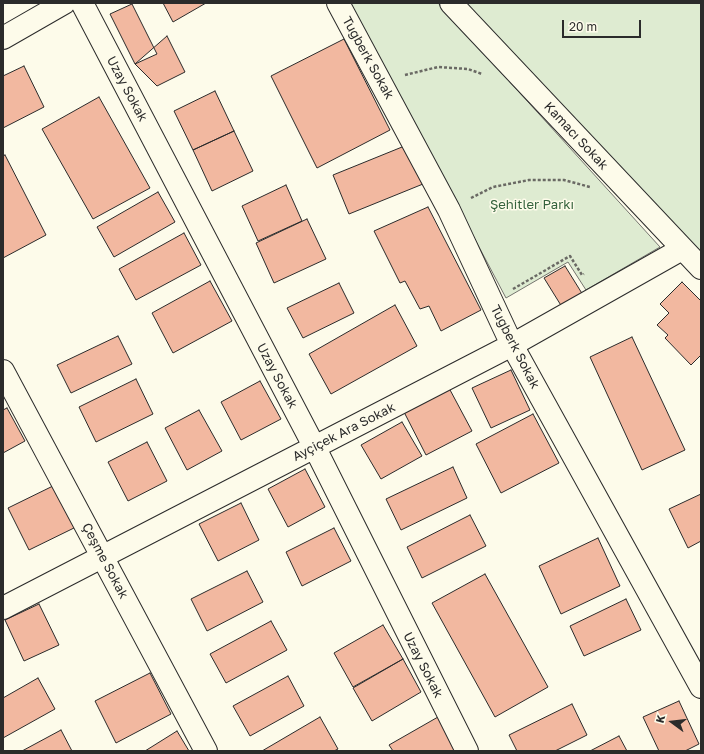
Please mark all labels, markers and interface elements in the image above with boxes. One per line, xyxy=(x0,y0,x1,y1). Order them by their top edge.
scale bar xyxy=(564,12,643,38)
street label: Tuğberk Sokak xyxy=(339,14,397,102)
text: 20 m xyxy=(569,19,597,34)
street label: Uzay Sokak xyxy=(103,54,151,124)
street label: Kamacı Sokak xyxy=(541,99,611,173)
park label: Şehitler Parkı xyxy=(490,197,574,213)
street label: Tuğberk Sokak xyxy=(487,302,543,392)
street label: Uzay Sokak xyxy=(253,341,301,411)
street label: Ayçiçek Ara Sokak xyxy=(290,399,398,465)
street label: Çeşme Sokak xyxy=(78,520,132,602)
street label: Uzay Sokak xyxy=(400,629,446,701)
north arrow xyxy=(652,702,692,742)
text: K xyxy=(653,713,667,724)

